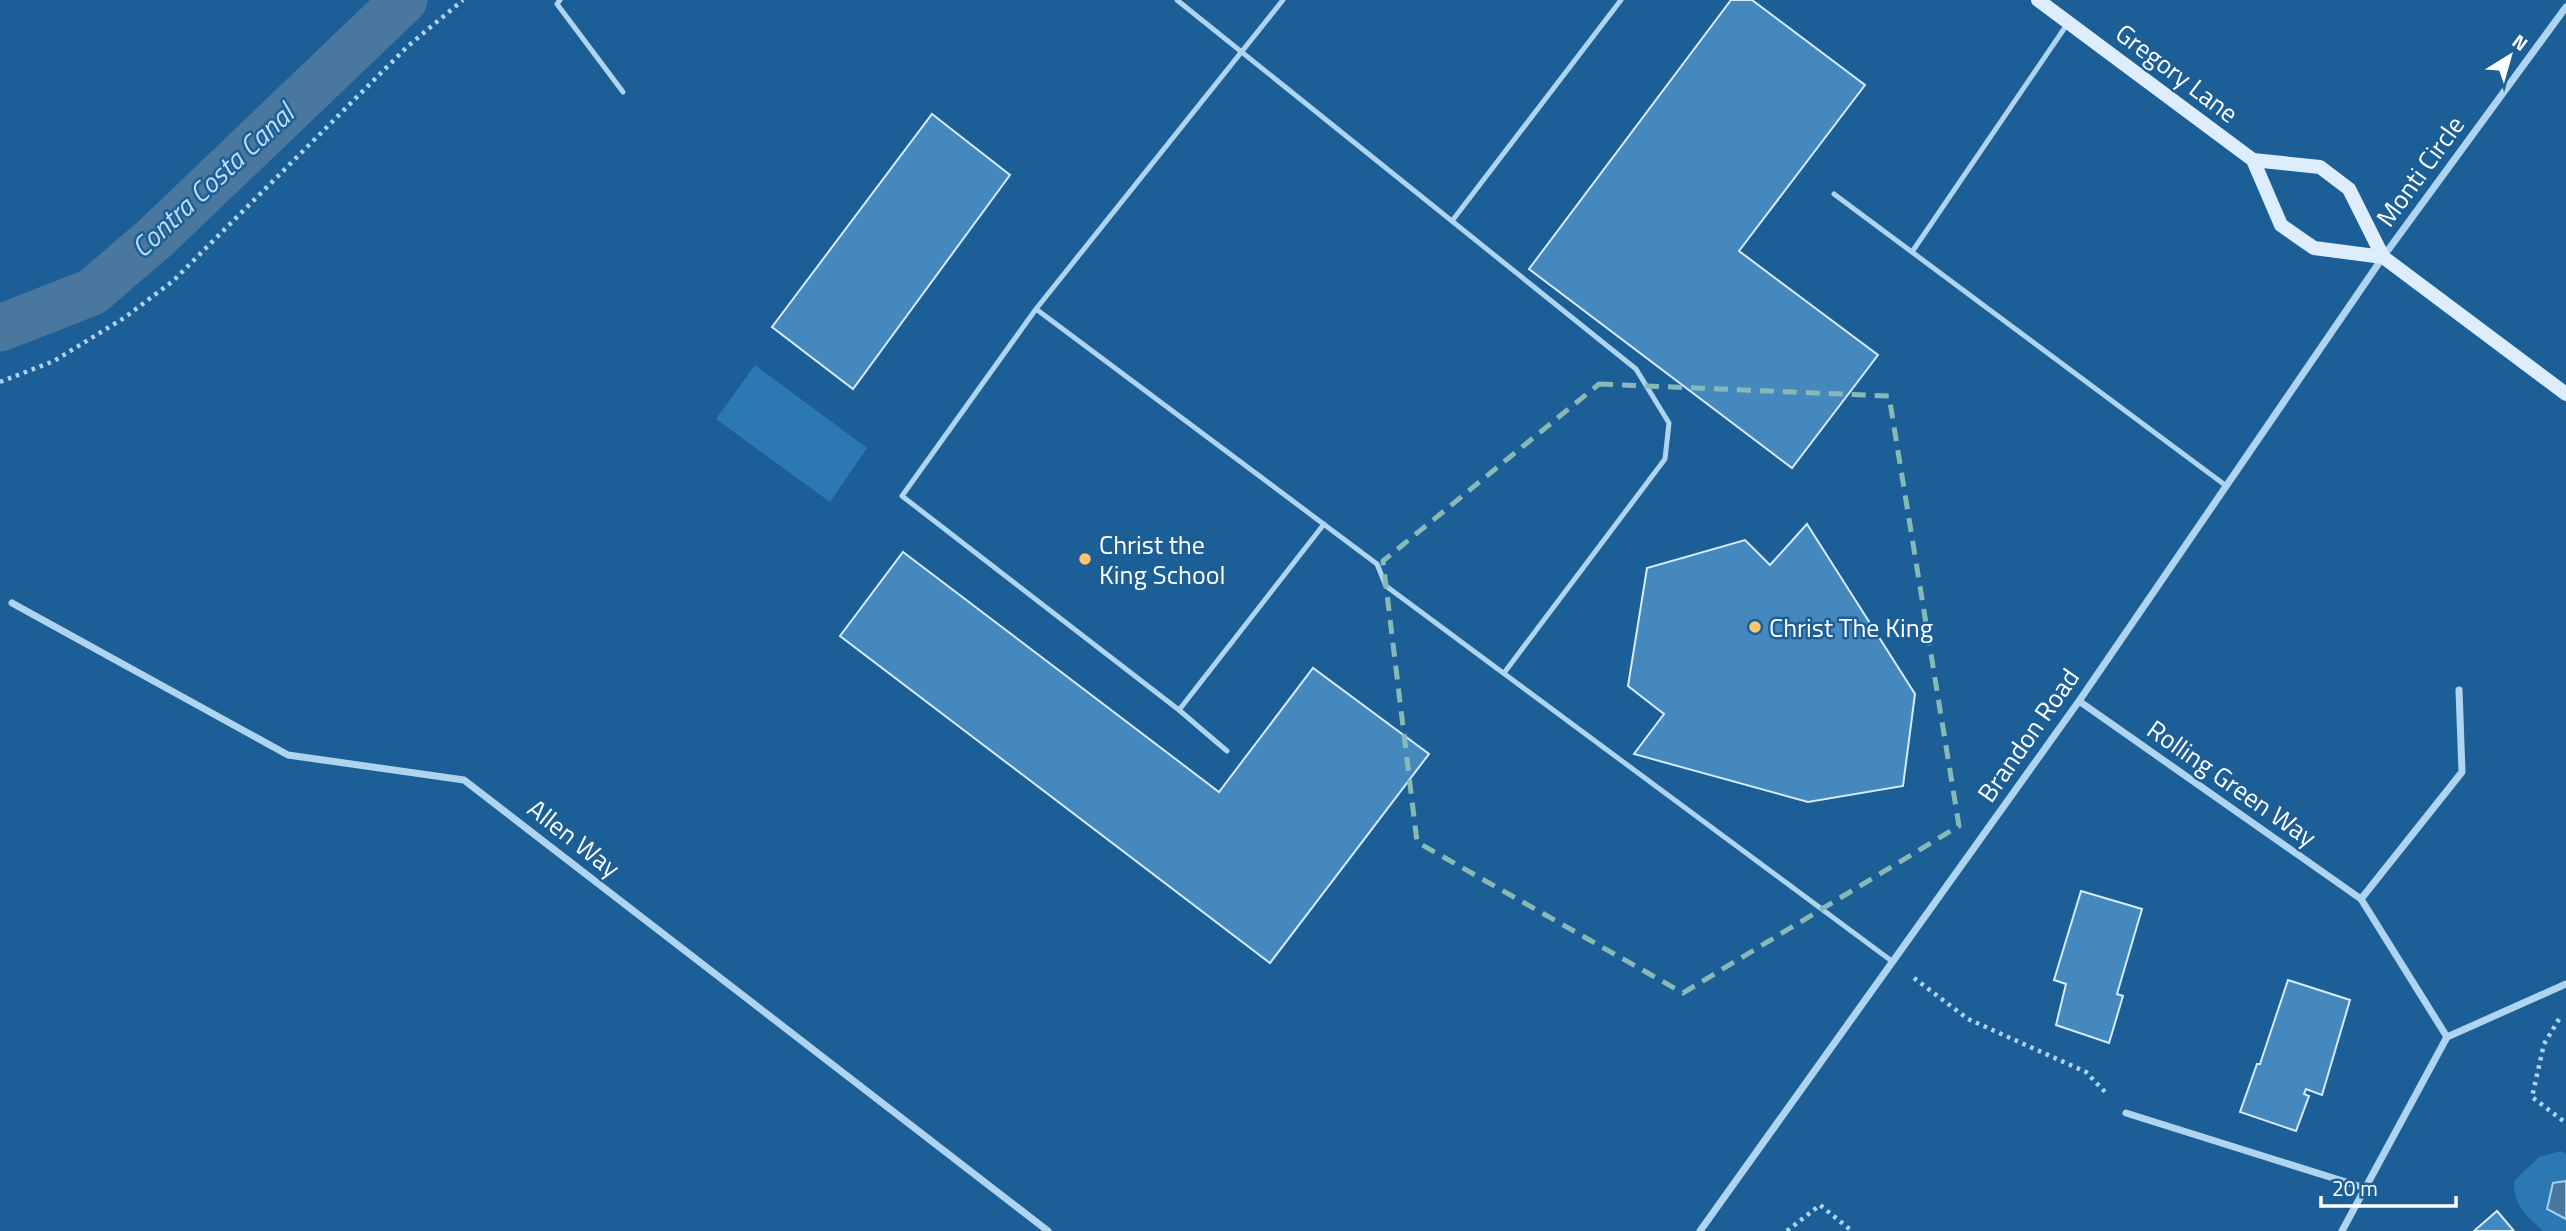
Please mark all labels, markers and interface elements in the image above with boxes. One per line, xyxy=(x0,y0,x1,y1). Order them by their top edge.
street label: Gregory Lane xyxy=(2107,14,2247,132)
north arrow xyxy=(2475,21,2545,91)
text: N xyxy=(2507,26,2535,58)
water label: Contra Costa Canal xyxy=(121,91,305,267)
street label: Monti Circle xyxy=(2366,107,2474,235)
place label: Christ the King School xyxy=(1099,525,1225,594)
marker: Christ the King School xyxy=(1077,551,1093,567)
place label: Christ The King xyxy=(1769,608,1933,647)
marker: Christ The King xyxy=(1747,619,1763,635)
street label: Brandon Road xyxy=(1967,660,2089,810)
street label: Rolling Green Way xyxy=(2139,710,2325,856)
street label: Allen Way xyxy=(519,789,629,887)
scale bar xyxy=(2321,1164,2456,1208)
text: 20 m xyxy=(2332,1172,2378,1204)

